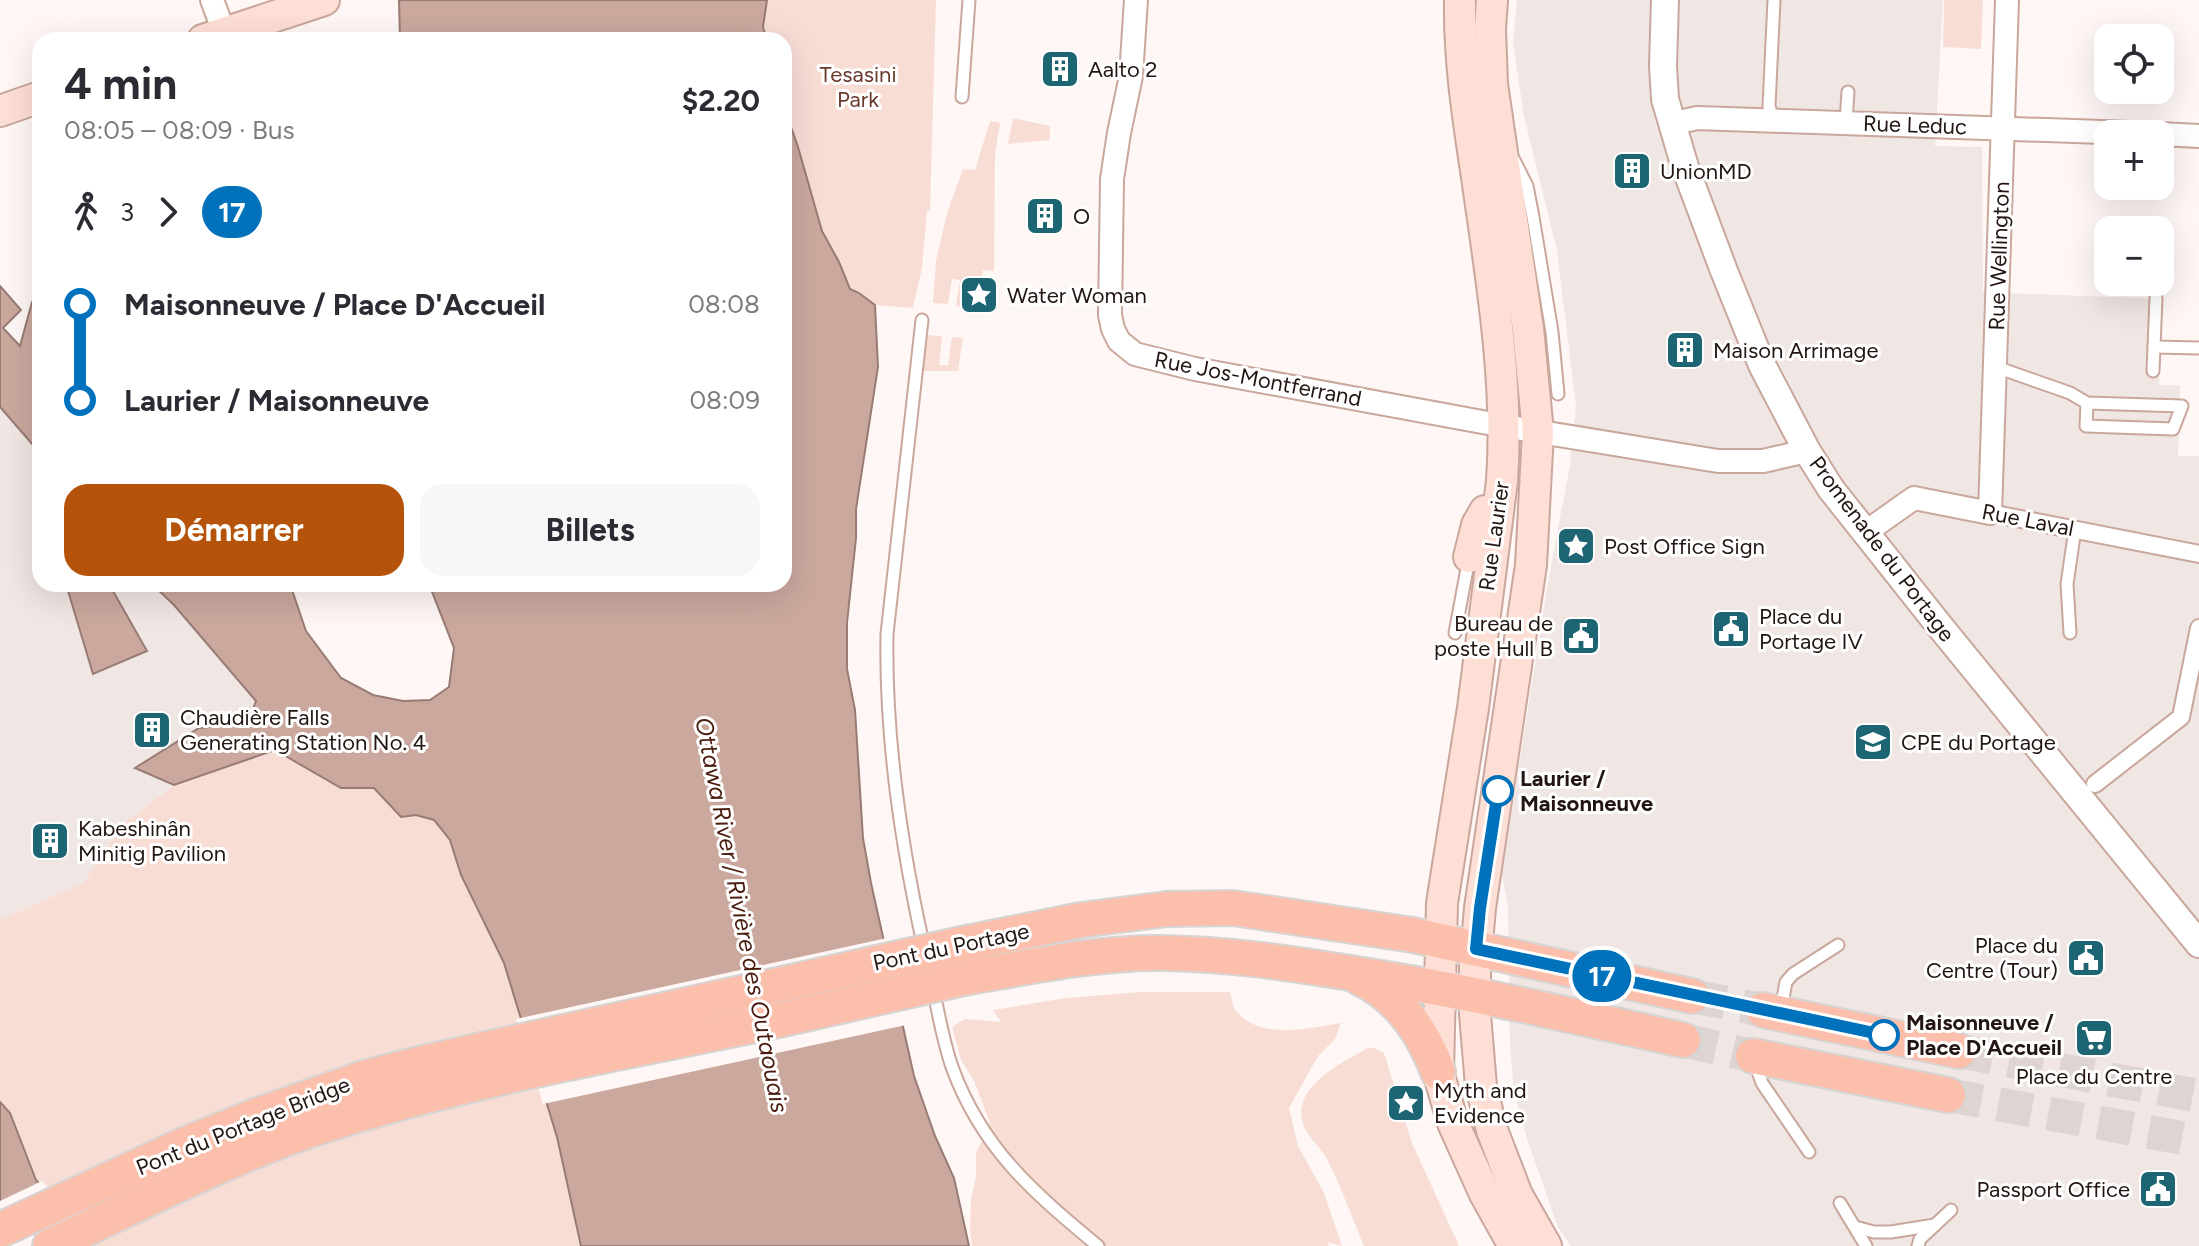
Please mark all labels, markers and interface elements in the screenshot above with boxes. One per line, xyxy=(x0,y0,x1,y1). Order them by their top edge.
map controls xyxy=(2094,24,2174,296)
button: locate xyxy=(2094,24,2174,104)
building icon: Aalto 2 xyxy=(1039,48,1081,90)
place label: Aalto 2 xyxy=(1088,56,1158,83)
text: 4 min xyxy=(64,57,177,110)
park label: Tesasini Park xyxy=(819,61,897,113)
text: $2.20 xyxy=(682,82,760,119)
street label: Rue Leduc xyxy=(1863,110,1968,140)
text: 08:05 – 08:09 · Bus xyxy=(64,114,295,146)
button: + xyxy=(2094,120,2174,200)
building icon: UnionMD xyxy=(1611,150,1653,192)
place label: UnionMD xyxy=(1660,158,1752,185)
street label: Rue Wellington xyxy=(1983,181,2015,331)
icon: walk xyxy=(64,190,108,234)
icon: forward xyxy=(146,190,190,234)
text: 17 xyxy=(218,195,246,229)
building icon: O xyxy=(1024,195,1066,237)
text: 3 xyxy=(120,196,134,228)
place label: O xyxy=(1073,203,1090,230)
button: − xyxy=(2094,216,2174,296)
place icon: Water Woman xyxy=(958,274,1000,316)
place label: Water Woman xyxy=(1007,282,1147,309)
text: Maisonneuve / Place D'Accueil xyxy=(124,286,545,323)
text: 08:08 xyxy=(688,288,760,320)
building icon: Maison Arrimage xyxy=(1664,329,1706,371)
place label: Maison Arrimage xyxy=(1713,337,1878,364)
street label: Rue Jos-Montferrand xyxy=(1152,346,1364,412)
text: Laurier / Maisonneuve xyxy=(124,382,429,419)
text: 08:09 xyxy=(689,384,760,416)
street label: Promenade du Portage xyxy=(1803,451,1961,647)
street label: Rue Laurier xyxy=(1473,479,1515,593)
button: Démarrer xyxy=(64,484,404,576)
button: Billets xyxy=(420,484,760,576)
street label: Rue Laval xyxy=(1980,498,2076,542)
place icon: Post Office Sign xyxy=(1555,525,1597,567)
place label: Post Office Sign xyxy=(1604,533,1765,560)
place label: Place du Portage IV xyxy=(1759,603,1864,655)
public building icon: Place du Portage IV xyxy=(1710,608,1752,650)
place label: Bureau de poste Hull B xyxy=(1434,610,1553,662)
public building icon: Bureau de poste Hull B xyxy=(1560,615,1602,657)
place label: Chaudière Falls Generating Station No. 4 xyxy=(180,704,426,756)
building icon: Chaudière Falls Generating Station No. 4 xyxy=(131,709,173,751)
water label: Ottawa River / Rivière des Outaouais xyxy=(689,715,795,1115)
school or university icon: CPE du Portage xyxy=(1852,721,1894,763)
place label: CPE du Portage xyxy=(1901,729,2056,756)
place label: Laurier / Maisonneuve xyxy=(1520,765,1653,817)
marker: Laurier / Maisonneuve xyxy=(1483,776,1513,806)
place label: Kabeshinân Minitig Pavilion xyxy=(78,815,226,867)
building icon: Kabeshinân Minitig Pavilion xyxy=(29,820,71,862)
street label: Pont du Portage xyxy=(870,917,1032,977)
place label: Place du Centre (Tour) xyxy=(1926,932,2058,984)
public building icon: Place du Centre (Tour) xyxy=(2065,937,2107,979)
line badge: 17 xyxy=(1566,950,1638,1002)
text: 17 xyxy=(1588,959,1616,993)
place label: Maisonneuve / Place D'Accueil xyxy=(1906,1009,2062,1061)
supermarket icon: Place du Centre xyxy=(2073,1017,2115,1059)
marker: Maisonneuve / Place D'Accueil xyxy=(1869,1020,1899,1050)
place label: Place du Centre xyxy=(2016,1063,2172,1090)
street label: Pont du Portage Bridge xyxy=(132,1071,354,1181)
place label: Myth and Evidence xyxy=(1434,1077,1527,1129)
place icon: Myth and Evidence xyxy=(1385,1082,1427,1124)
public building icon: Passport Office xyxy=(2137,1168,2179,1210)
place label: Passport Office xyxy=(1976,1176,2130,1203)

